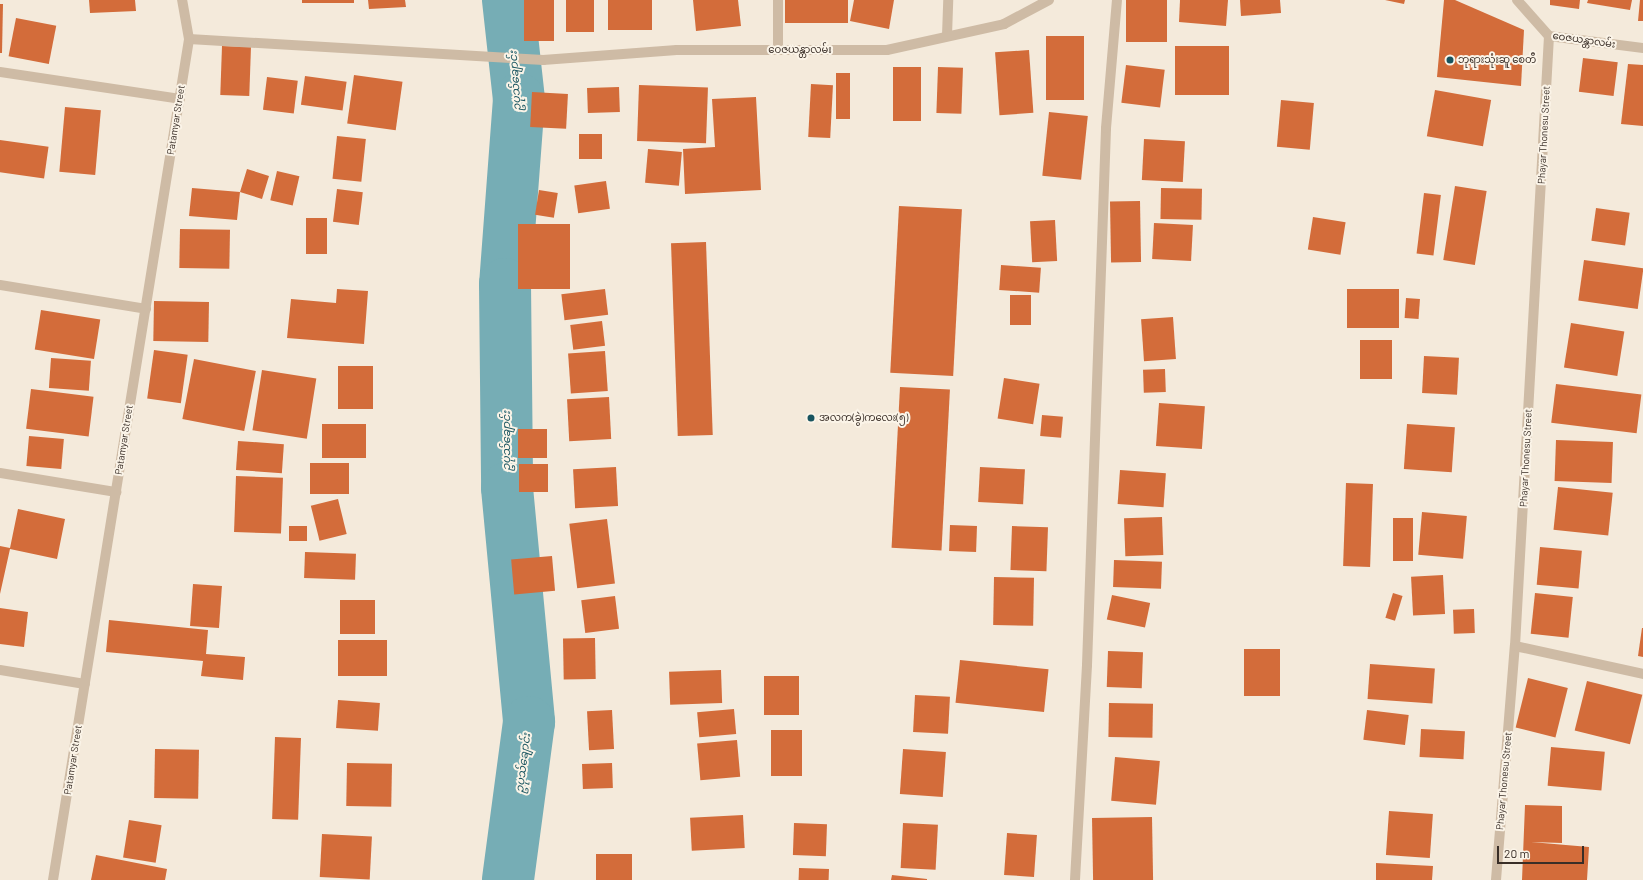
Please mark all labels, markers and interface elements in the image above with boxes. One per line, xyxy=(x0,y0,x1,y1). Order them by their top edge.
street label: ဝေဇယန္တာလမ်း xyxy=(1552,30,1616,50)
street label: ဝေဇယန္တာလမ်း xyxy=(768,44,832,56)
water label: ဥပုသ်ချောင်း xyxy=(506,51,524,111)
place label: ဘုရားသုံးဆူ စေတီ xyxy=(1458,54,1536,66)
marker: ဘုရားသုံးဆူ စေတီ xyxy=(1445,55,1455,65)
street label: Patamyar Street xyxy=(165,84,187,156)
street label: Phayar Thonesu Street xyxy=(1535,86,1553,184)
street label: Patamyar Street xyxy=(113,404,135,476)
street label: Phayar Thonesu Street xyxy=(1517,409,1535,507)
water label: ဥပုသ်ချောင်း xyxy=(499,411,513,471)
place label: အလက(ခွဲ)ကလေး(၅) xyxy=(819,412,908,424)
marker: အလက(ခွဲ)ကလေး(၅) xyxy=(806,413,816,423)
street label: Patamyar Street xyxy=(62,724,84,796)
water label: ဥပုသ်ချောင်း xyxy=(513,732,533,794)
street label: Phayar Thonesu Street xyxy=(1494,732,1514,830)
scale bar xyxy=(1499,838,1586,864)
text: 20 m xyxy=(1504,846,1530,860)

